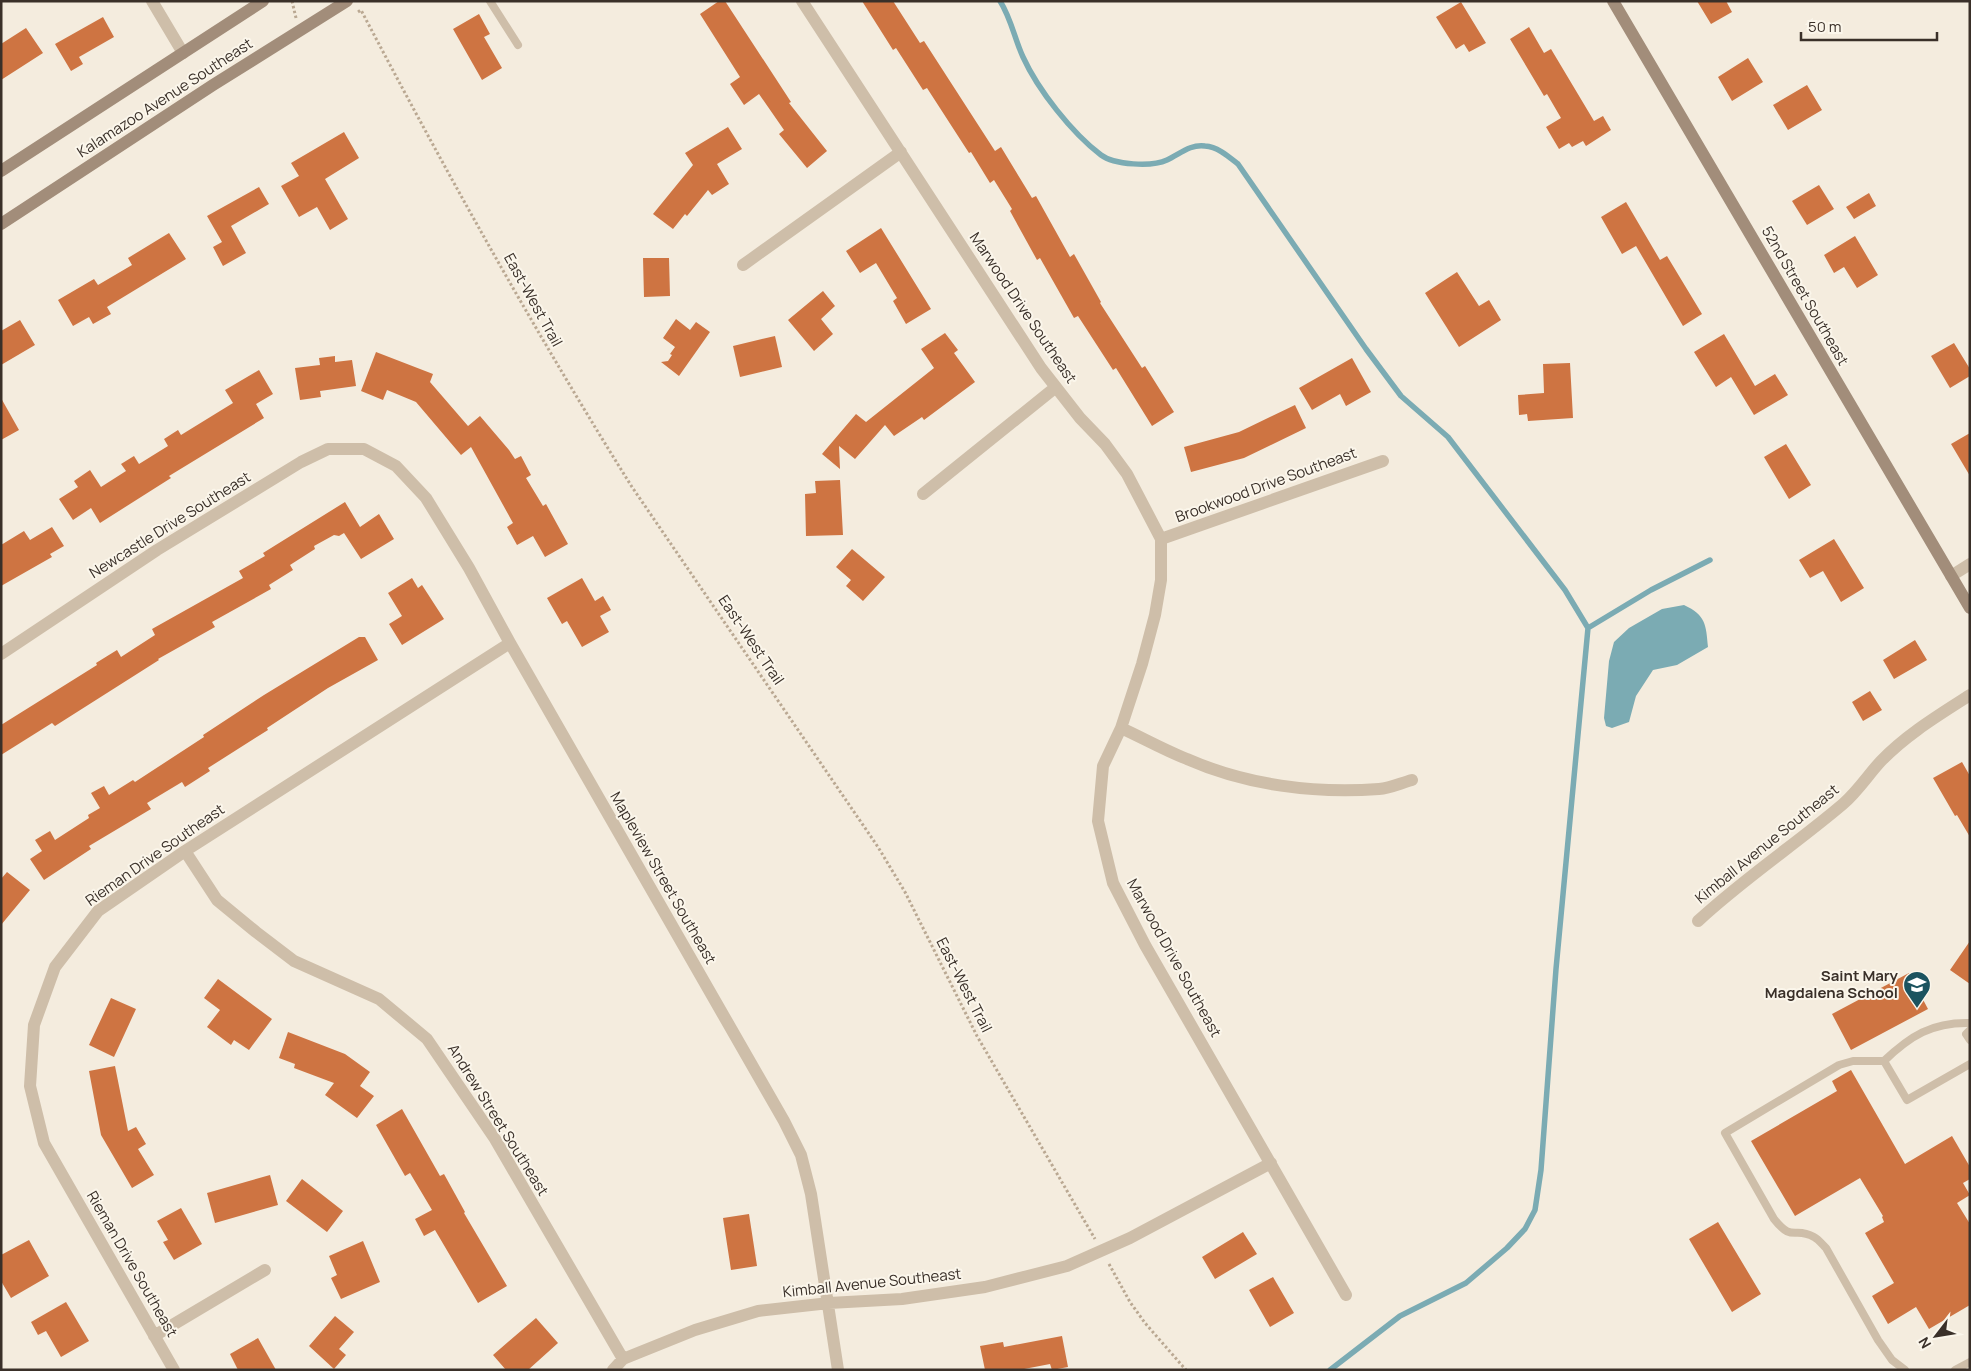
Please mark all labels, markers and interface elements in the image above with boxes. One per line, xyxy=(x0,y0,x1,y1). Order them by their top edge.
scale bar xyxy=(1801,10,1937,42)
text: 50 m xyxy=(1808,16,1842,37)
street label: Kalamazoo Avenue Southeast xyxy=(73,33,257,162)
street label: 52nd Street Southeast xyxy=(1757,222,1854,369)
street label: Marwood Drive Southeast xyxy=(965,228,1082,387)
street label: East-West Trail xyxy=(499,249,568,350)
street label: Brookwood Drive Southeast xyxy=(1172,442,1359,527)
street label: Newcastle Drive Southeast xyxy=(85,466,254,583)
street label: East-West Trail xyxy=(714,591,789,689)
street label: Kimball Avenue Southeast xyxy=(1690,779,1843,908)
street label: Mapleview Street Southeast xyxy=(605,788,721,968)
street label: Rieman Drive Southeast xyxy=(81,799,228,911)
street label: Marwood Drive Southeast xyxy=(1122,875,1227,1041)
street label: East-West Trail xyxy=(932,934,997,1036)
place label: Saint Mary Magdalena School xyxy=(1765,965,1899,1003)
school or university icon: Saint Mary Magdalena School xyxy=(1902,970,1932,1009)
street label: Andrew Street Southeast xyxy=(443,1040,554,1200)
street label: Rieman Drive Southeast xyxy=(82,1187,183,1341)
street label: Kimball Avenue Southeast xyxy=(782,1263,962,1302)
north arrow xyxy=(1911,1311,1961,1361)
text: N xyxy=(1914,1334,1935,1352)

